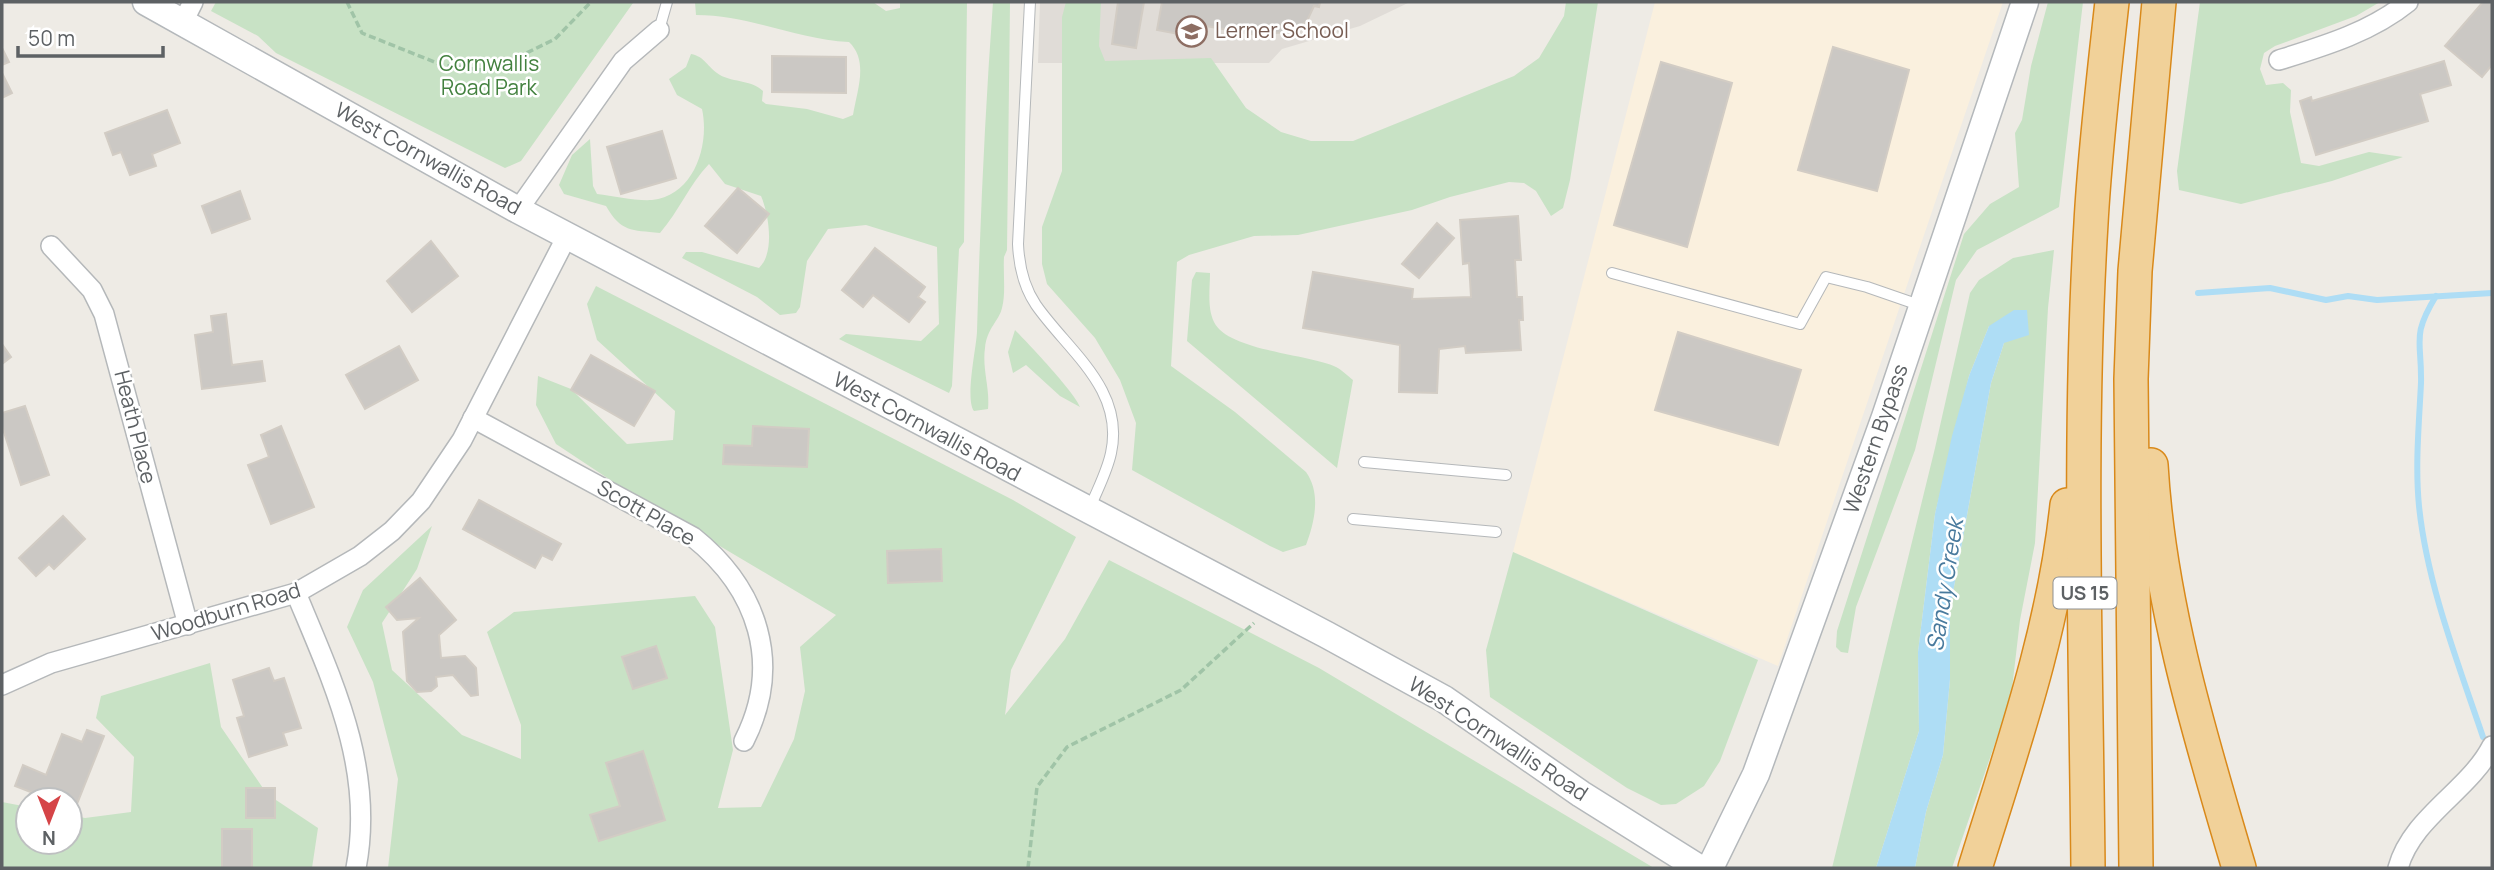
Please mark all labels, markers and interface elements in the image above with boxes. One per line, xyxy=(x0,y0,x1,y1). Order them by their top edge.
scale bar xyxy=(18,14,163,58)
school or university icon: Lerner School xyxy=(1175,14,1209,48)
place label: Lerner School xyxy=(1215,16,1349,44)
text: 50 m xyxy=(28,24,75,52)
park label: Cornwallis Road Park xyxy=(439,49,539,101)
street label: West Cornwallis Road xyxy=(330,95,527,221)
street label: Western Bypass xyxy=(1836,360,1914,517)
street label: West Cornwallis Road xyxy=(829,365,1026,487)
street label: Heath Place xyxy=(108,367,164,486)
street label: Scott Place xyxy=(592,473,701,552)
water label: Sandy Creek xyxy=(1918,513,1971,653)
street label: Woodburn Road xyxy=(148,575,304,647)
road number: US 15 xyxy=(2054,578,2116,608)
street label: West Cornwallis Road xyxy=(1403,670,1594,807)
north arrow xyxy=(14,786,84,856)
text: N xyxy=(42,825,56,851)

